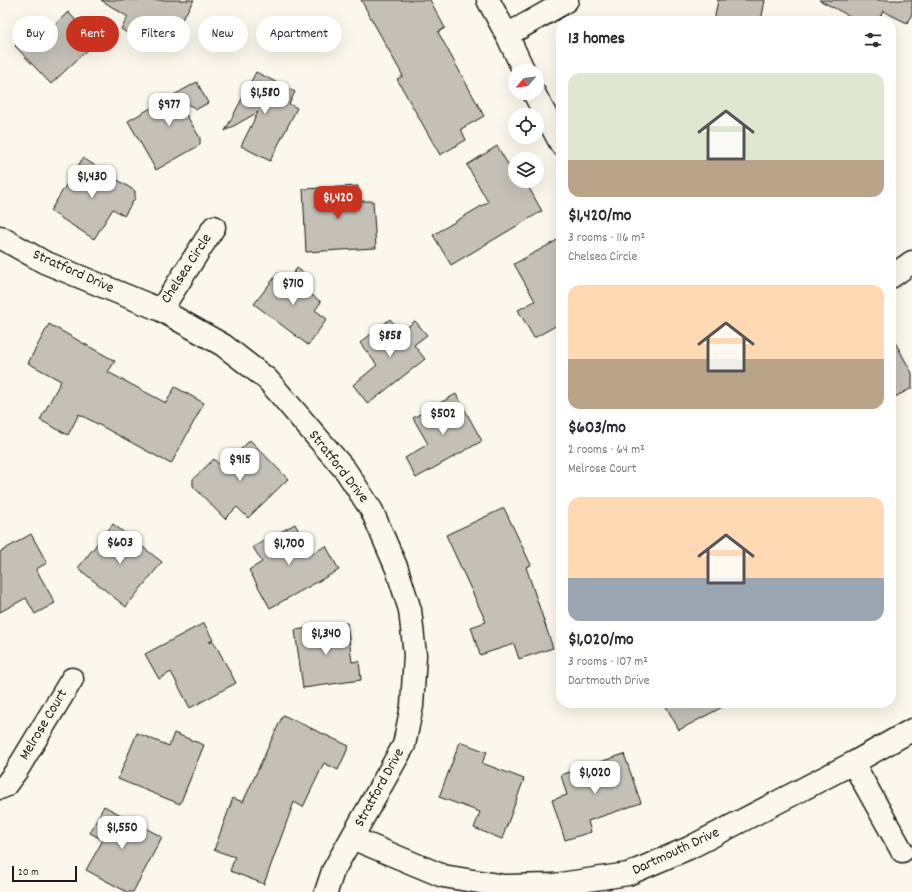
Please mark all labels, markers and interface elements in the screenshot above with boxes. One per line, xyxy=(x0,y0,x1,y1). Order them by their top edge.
chip: Buy xyxy=(12,16,58,52)
chip: Rent xyxy=(66,16,119,52)
chip: Filters xyxy=(127,16,190,52)
chip: New xyxy=(198,16,248,52)
chip: Apartment xyxy=(256,16,342,52)
text: 13 homes xyxy=(568,28,625,52)
icon: filters xyxy=(862,29,884,51)
north arrow xyxy=(508,64,544,100)
map controls xyxy=(508,64,544,188)
pin: $1,580 xyxy=(232,81,298,115)
text: $1,580 xyxy=(250,84,280,103)
pin: $977 xyxy=(145,93,193,127)
text: $977 xyxy=(158,96,180,115)
icon: home xyxy=(690,99,762,171)
button: locate xyxy=(508,108,544,144)
button: layers xyxy=(508,152,544,188)
pin: $1,430 xyxy=(59,165,125,199)
text: $1,430 xyxy=(77,168,107,187)
pin: $1,420 xyxy=(305,186,371,220)
text: $1,420 xyxy=(323,189,353,208)
text: $1,420/mo xyxy=(568,205,631,229)
street label: Chelsea Circle xyxy=(156,229,218,308)
text: 3 rooms · 116 m² xyxy=(568,229,645,248)
street label: Stratford Drive xyxy=(29,244,118,300)
text: Chelsea Circle xyxy=(568,248,637,267)
pin: $710 xyxy=(269,272,317,306)
text: $710 xyxy=(282,275,304,294)
icon: home xyxy=(690,311,762,383)
pin: $858 xyxy=(366,324,414,358)
text: $858 xyxy=(378,327,402,346)
pin: $502 xyxy=(419,402,467,436)
text: $502 xyxy=(430,405,456,424)
text: $603/mo xyxy=(568,417,626,441)
street label: Stratford Drive xyxy=(302,426,374,508)
text: 2 rooms · 64 m² xyxy=(568,441,645,460)
pin: $915 xyxy=(216,448,264,482)
text: $915 xyxy=(229,451,251,470)
text: Melrose Court xyxy=(568,460,637,479)
icon: home xyxy=(690,523,762,595)
pin: $603 xyxy=(96,531,144,565)
pin: $1,700 xyxy=(256,532,322,566)
text: $603 xyxy=(107,534,133,553)
text: $1,700 xyxy=(273,535,305,554)
pin: $1,340 xyxy=(293,622,359,656)
text: $1,340 xyxy=(311,625,341,644)
text: $1,020/mo xyxy=(568,629,634,653)
text: 3 rooms · 107 m² xyxy=(568,653,648,672)
text: Dartmouth Drive xyxy=(568,672,650,691)
street label: Melrose Court xyxy=(14,685,74,765)
street label: Stratford Drive xyxy=(349,744,411,831)
pin: $1,020 xyxy=(562,761,628,795)
text: $1,020 xyxy=(579,764,611,783)
pin: $1,550 xyxy=(89,816,155,850)
text: $1,550 xyxy=(106,819,138,838)
street label: Dartmouth Drive xyxy=(629,822,724,882)
scale bar xyxy=(12,864,77,883)
text: 20 m xyxy=(18,865,39,881)

